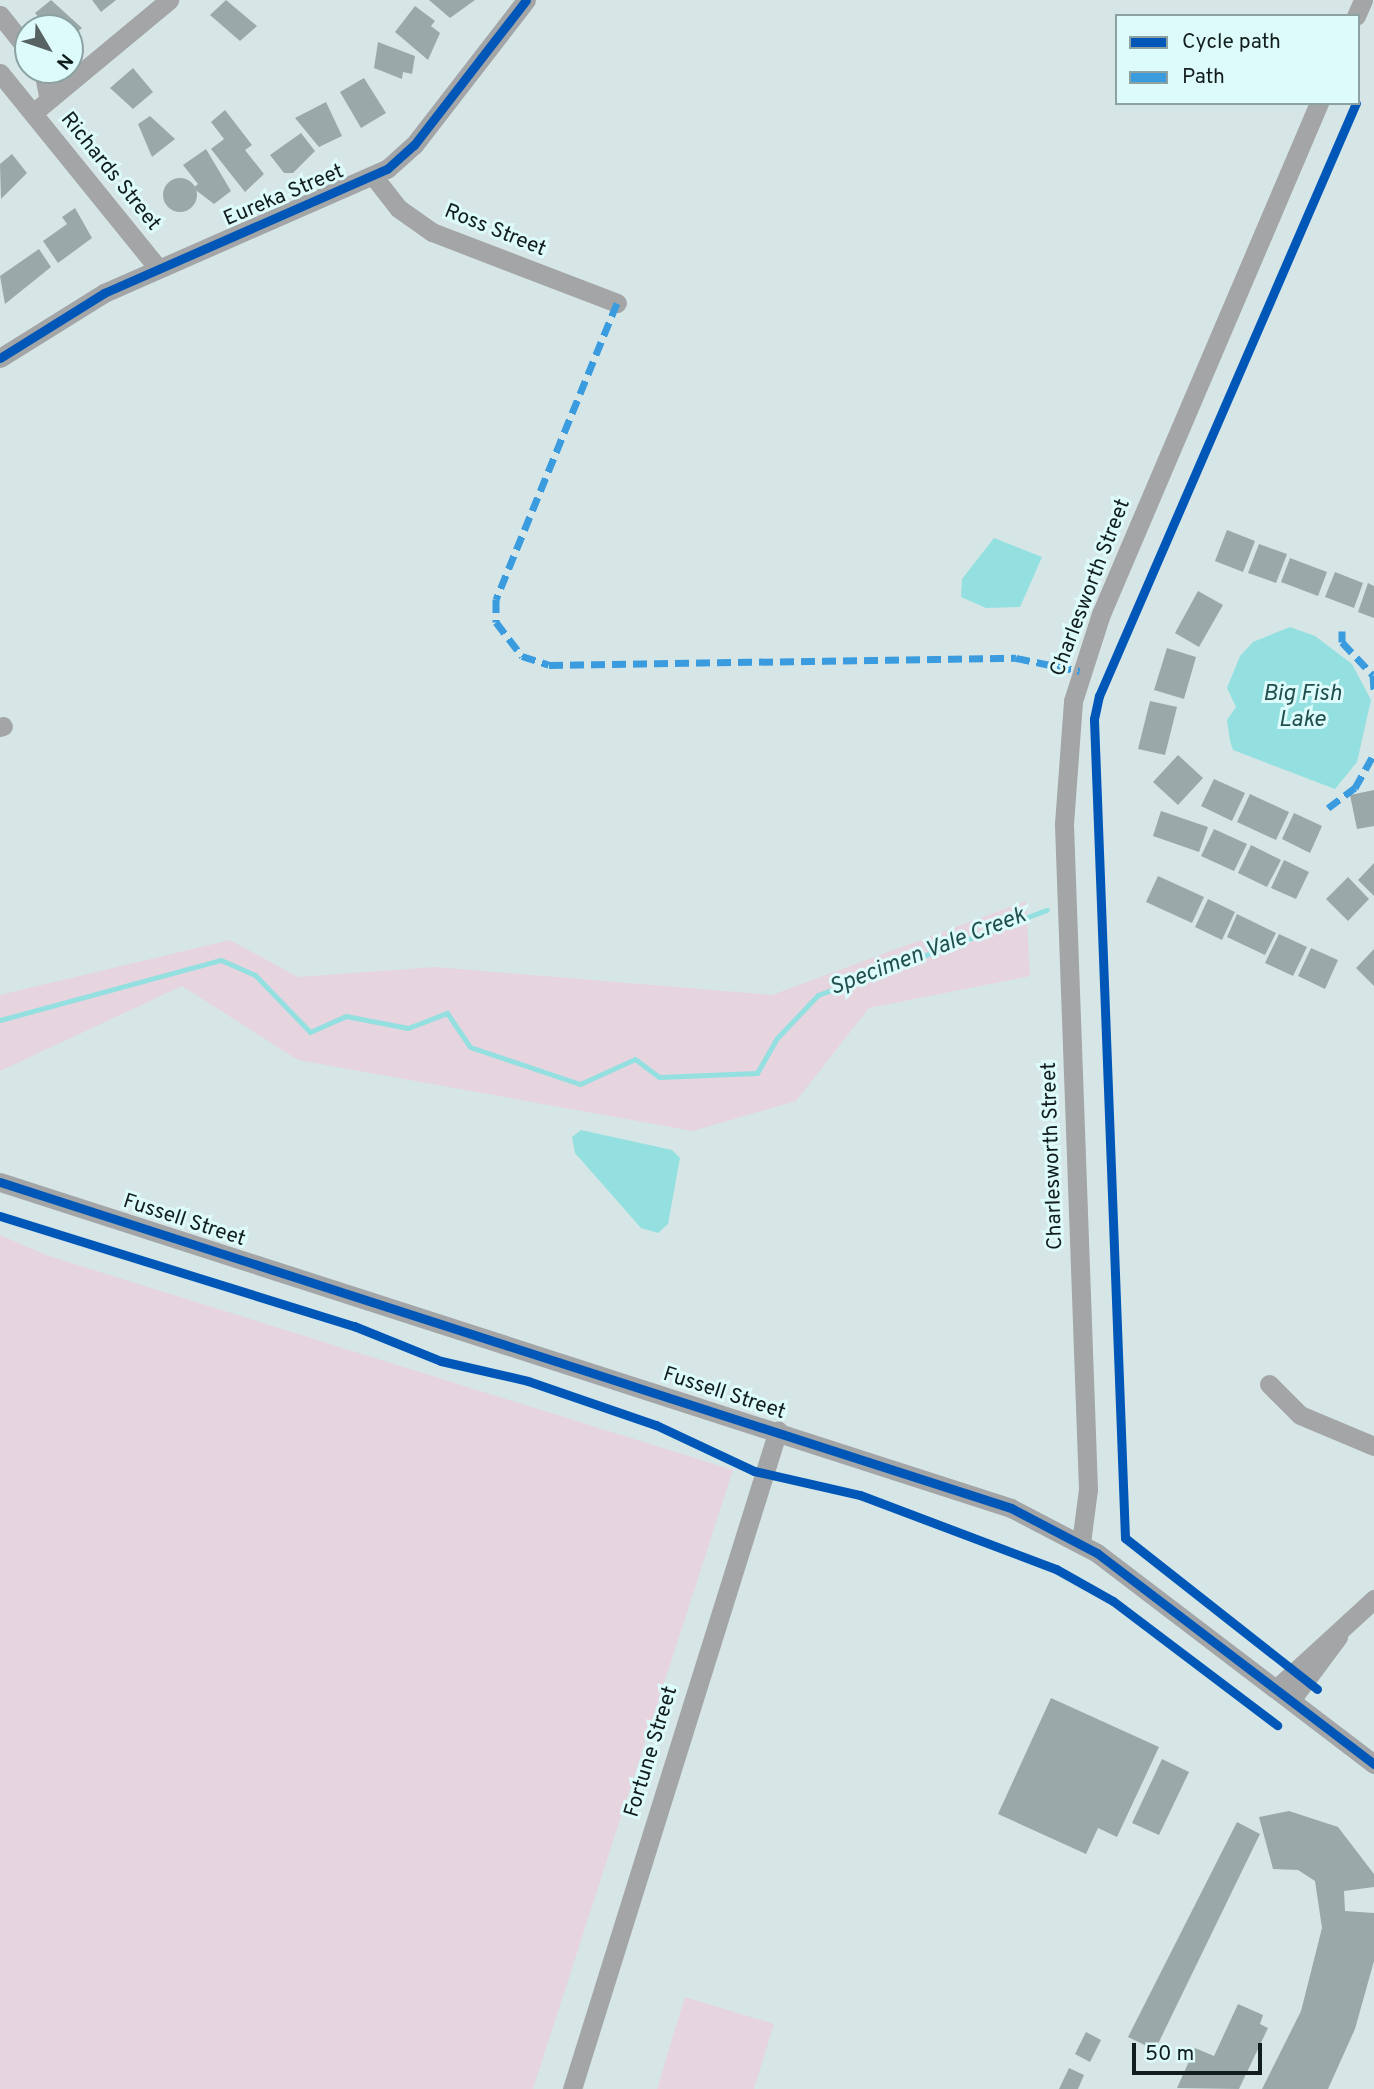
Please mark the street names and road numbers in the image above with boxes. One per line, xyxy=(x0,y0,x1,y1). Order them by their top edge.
street label: Richards Street xyxy=(55,108,165,236)
street label: Eureka Street xyxy=(220,159,348,233)
street label: Ross Street xyxy=(440,199,550,263)
street label: Charlesworth Street xyxy=(1046,496,1136,680)
street label: Charlesworth Street xyxy=(1037,1062,1069,1250)
street label: Fussell Street xyxy=(120,1189,248,1253)
street label: Fussell Street xyxy=(660,1362,788,1426)
street label: Fortune Street xyxy=(620,1683,684,1821)

